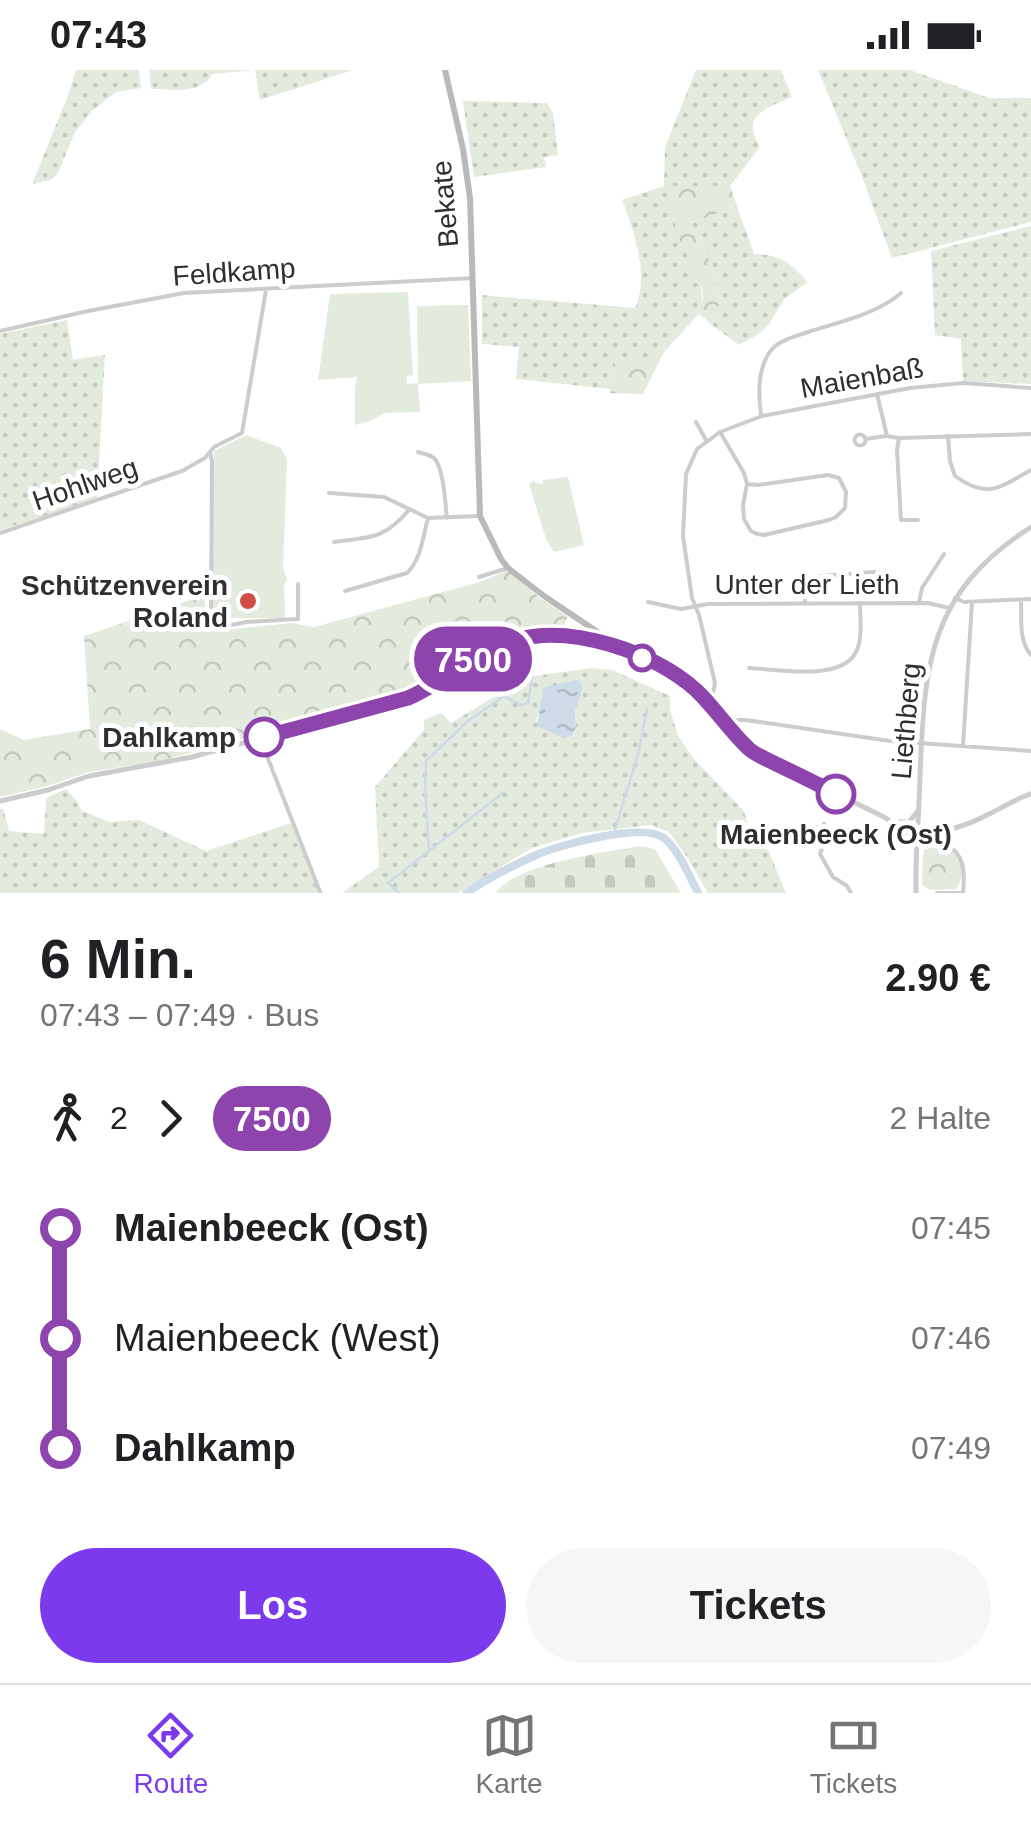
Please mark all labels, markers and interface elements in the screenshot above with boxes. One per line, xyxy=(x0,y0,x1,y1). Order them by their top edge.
text: 07:43 xyxy=(50,14,147,56)
street label: Bekate xyxy=(426,159,464,249)
street label: Feldkamp xyxy=(172,252,296,292)
street label: Maienbaß xyxy=(798,352,926,404)
street label: Hohlweg xyxy=(28,452,142,516)
street label: Unter der Lieth xyxy=(714,569,900,600)
place label: Schützenverein Roland xyxy=(21,570,228,633)
marker: Schützenverein Roland xyxy=(237,590,259,612)
line badge: 7500 xyxy=(403,626,543,692)
text: 7500 xyxy=(434,640,512,679)
unlabelled marker xyxy=(629,645,655,671)
street label: Liethberg xyxy=(885,661,927,781)
marker: Dahlkamp xyxy=(245,718,283,756)
place label: Dahlkamp xyxy=(102,722,236,753)
marker: Maienbeeck (Ost) xyxy=(817,775,855,813)
place label: Maienbeeck (Ost) xyxy=(720,819,952,850)
text: 6 Min. xyxy=(40,928,196,990)
text: 2.90 € xyxy=(885,957,991,999)
text: 07:43 – 07:49 · Bus xyxy=(40,997,319,1033)
icon: walk xyxy=(40,1091,95,1146)
icon: forward xyxy=(143,1091,198,1146)
text: 7500 xyxy=(233,1099,311,1138)
text: 2 xyxy=(110,1100,128,1136)
text: 2 Halte xyxy=(890,1100,991,1136)
text: Maienbeeck (Ost) xyxy=(114,1207,429,1249)
text: 07:45 xyxy=(911,1210,991,1246)
text: Maienbeeck (West) xyxy=(114,1317,441,1359)
text: 07:46 xyxy=(911,1320,991,1356)
text: Dahlkamp xyxy=(114,1427,296,1469)
text: 07:49 xyxy=(911,1430,991,1466)
button: Los xyxy=(40,1548,506,1663)
button: Tickets xyxy=(526,1548,991,1663)
tab: Route xyxy=(134,1708,208,1800)
tab: Karte xyxy=(476,1708,543,1800)
tab: Tickets xyxy=(810,1708,897,1800)

